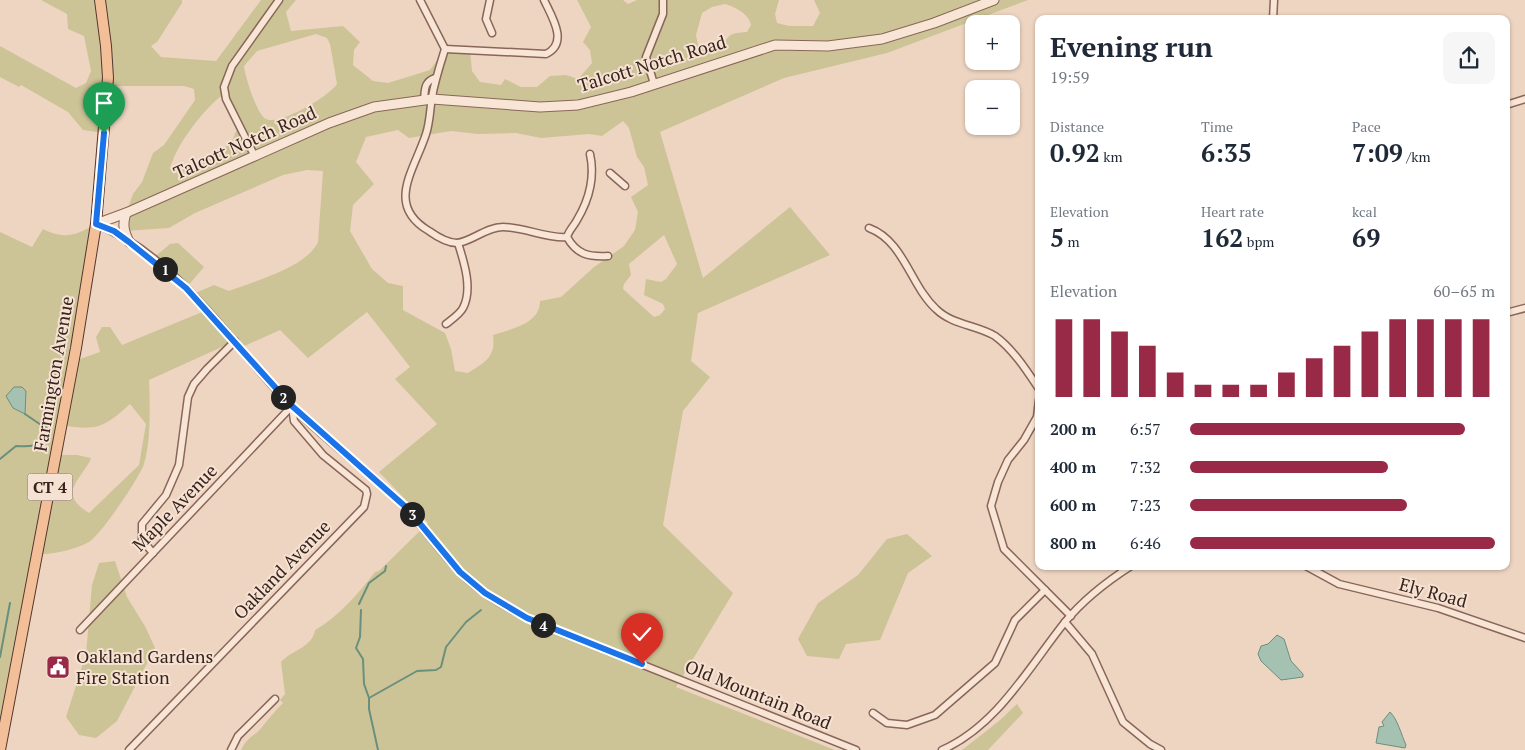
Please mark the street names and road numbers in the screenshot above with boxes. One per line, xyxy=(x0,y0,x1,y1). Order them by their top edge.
street label: Talcott Notch Road xyxy=(575,29,729,97)
street label: Talcott Notch Road xyxy=(169,100,320,184)
street label: Farmington Avenue xyxy=(28,294,78,453)
street label: Maple Avenue xyxy=(127,459,222,556)
road number: CT 4 xyxy=(28,474,72,501)
street label: Oakland Avenue xyxy=(228,514,335,624)
street label: Ely Road xyxy=(1397,571,1470,613)
street label: Old Mountain Road xyxy=(682,654,835,734)

